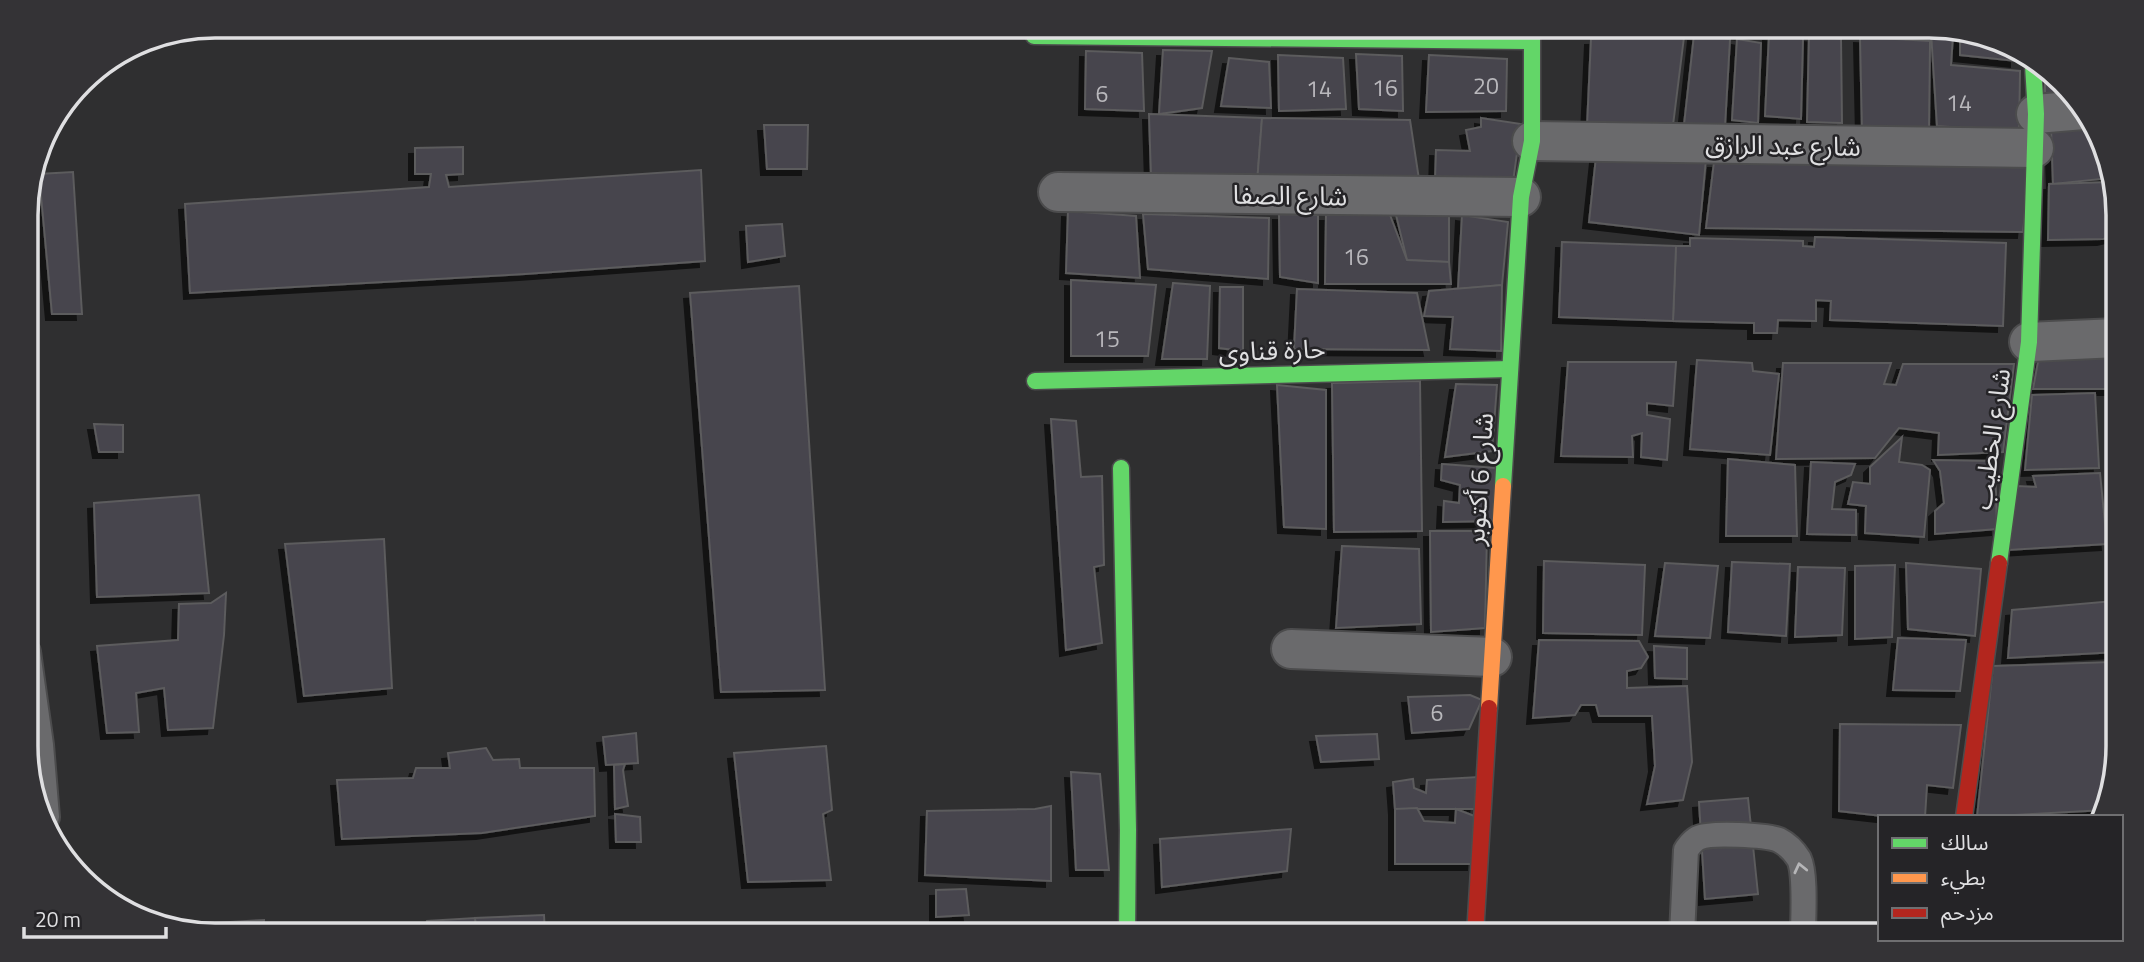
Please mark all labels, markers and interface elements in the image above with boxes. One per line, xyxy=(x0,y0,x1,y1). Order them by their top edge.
house number: 20 xyxy=(1473,68,1499,103)
house number: 16 xyxy=(1372,70,1398,105)
house number: 14 xyxy=(1306,71,1332,106)
house number: 6 xyxy=(1096,76,1108,111)
house number: 14 xyxy=(1946,85,1972,120)
street label: شارع عبد الرازق xyxy=(1705,124,1861,166)
street label: شارع الصفا xyxy=(1232,175,1348,215)
house number: 16 xyxy=(1343,239,1369,274)
house number: 15 xyxy=(1094,321,1120,356)
street label: حارة قناوى xyxy=(1218,329,1326,371)
street label: شارع الخطيب xyxy=(1962,366,2020,512)
street label: شارع 6 أكتوبر xyxy=(1455,411,1503,548)
house number: 6 xyxy=(1431,695,1443,730)
legend xyxy=(1878,815,2123,941)
text: سالك xyxy=(1941,826,1988,858)
text: بطيء xyxy=(1941,861,1986,894)
one-way arrow xyxy=(1793,862,1808,874)
scale bar xyxy=(24,895,166,939)
text: مزدحم xyxy=(1941,896,1994,928)
text: 20 m xyxy=(35,903,81,935)

